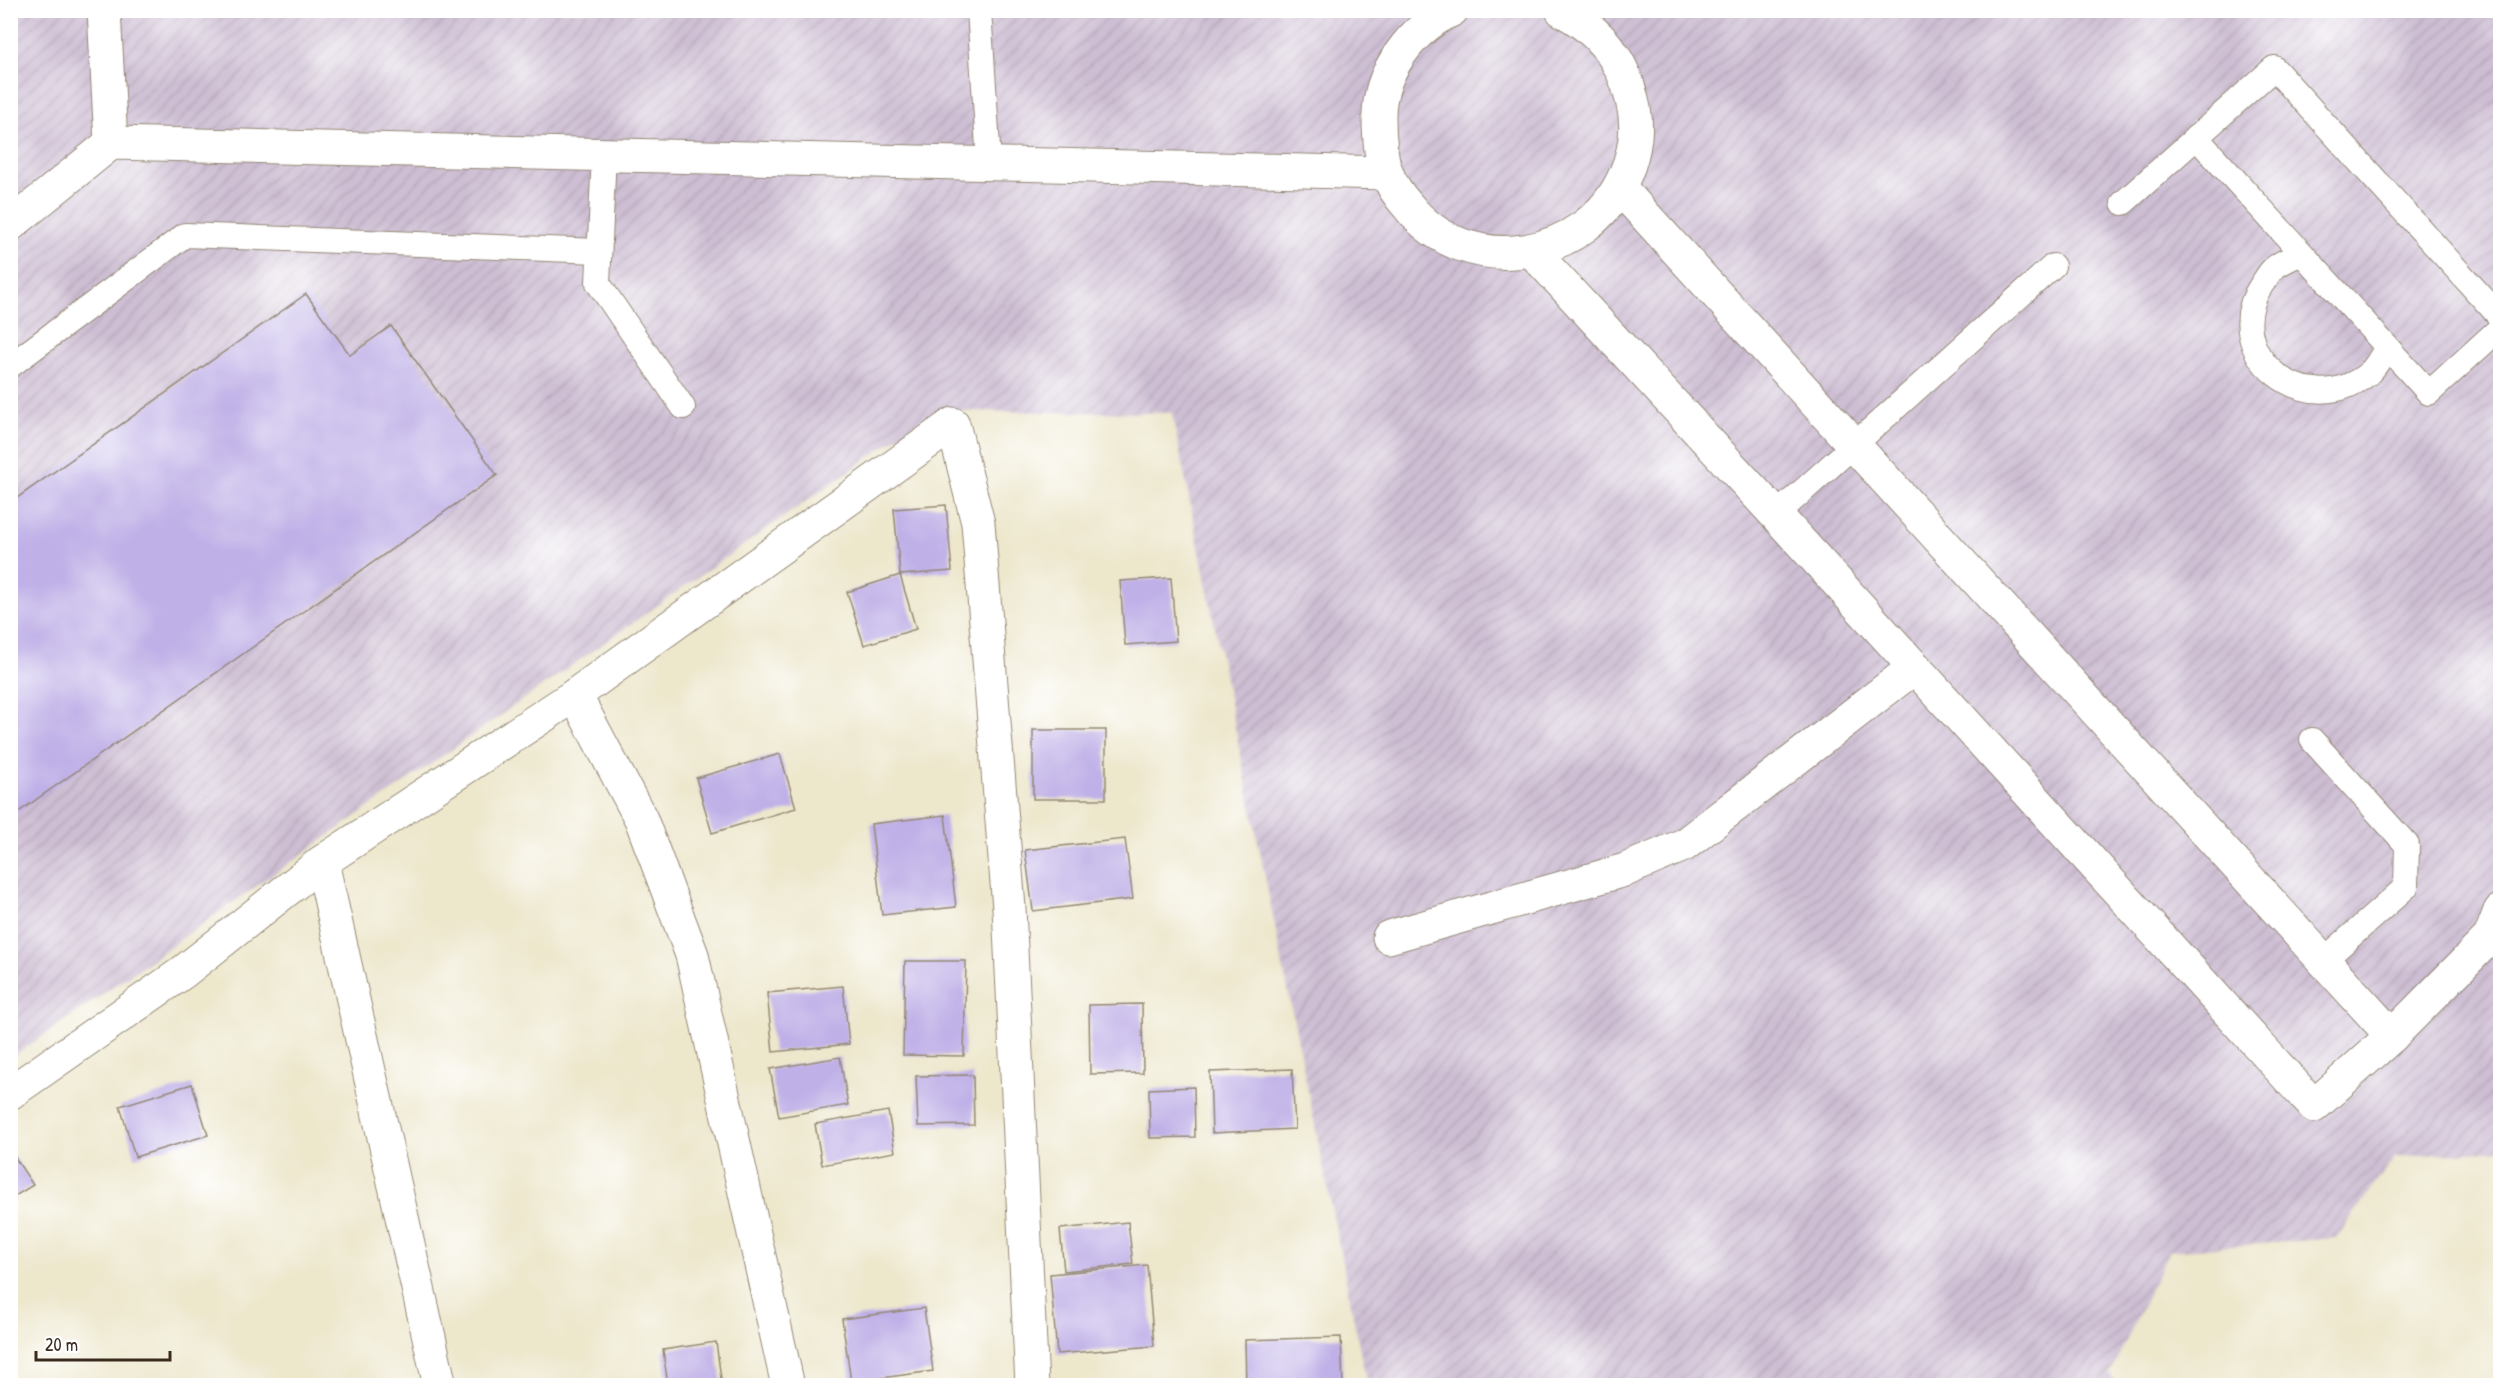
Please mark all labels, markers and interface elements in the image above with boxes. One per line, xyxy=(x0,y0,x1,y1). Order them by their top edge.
scale bar xyxy=(36,1324,170,1362)
text: 20 m xyxy=(45,1332,78,1357)

